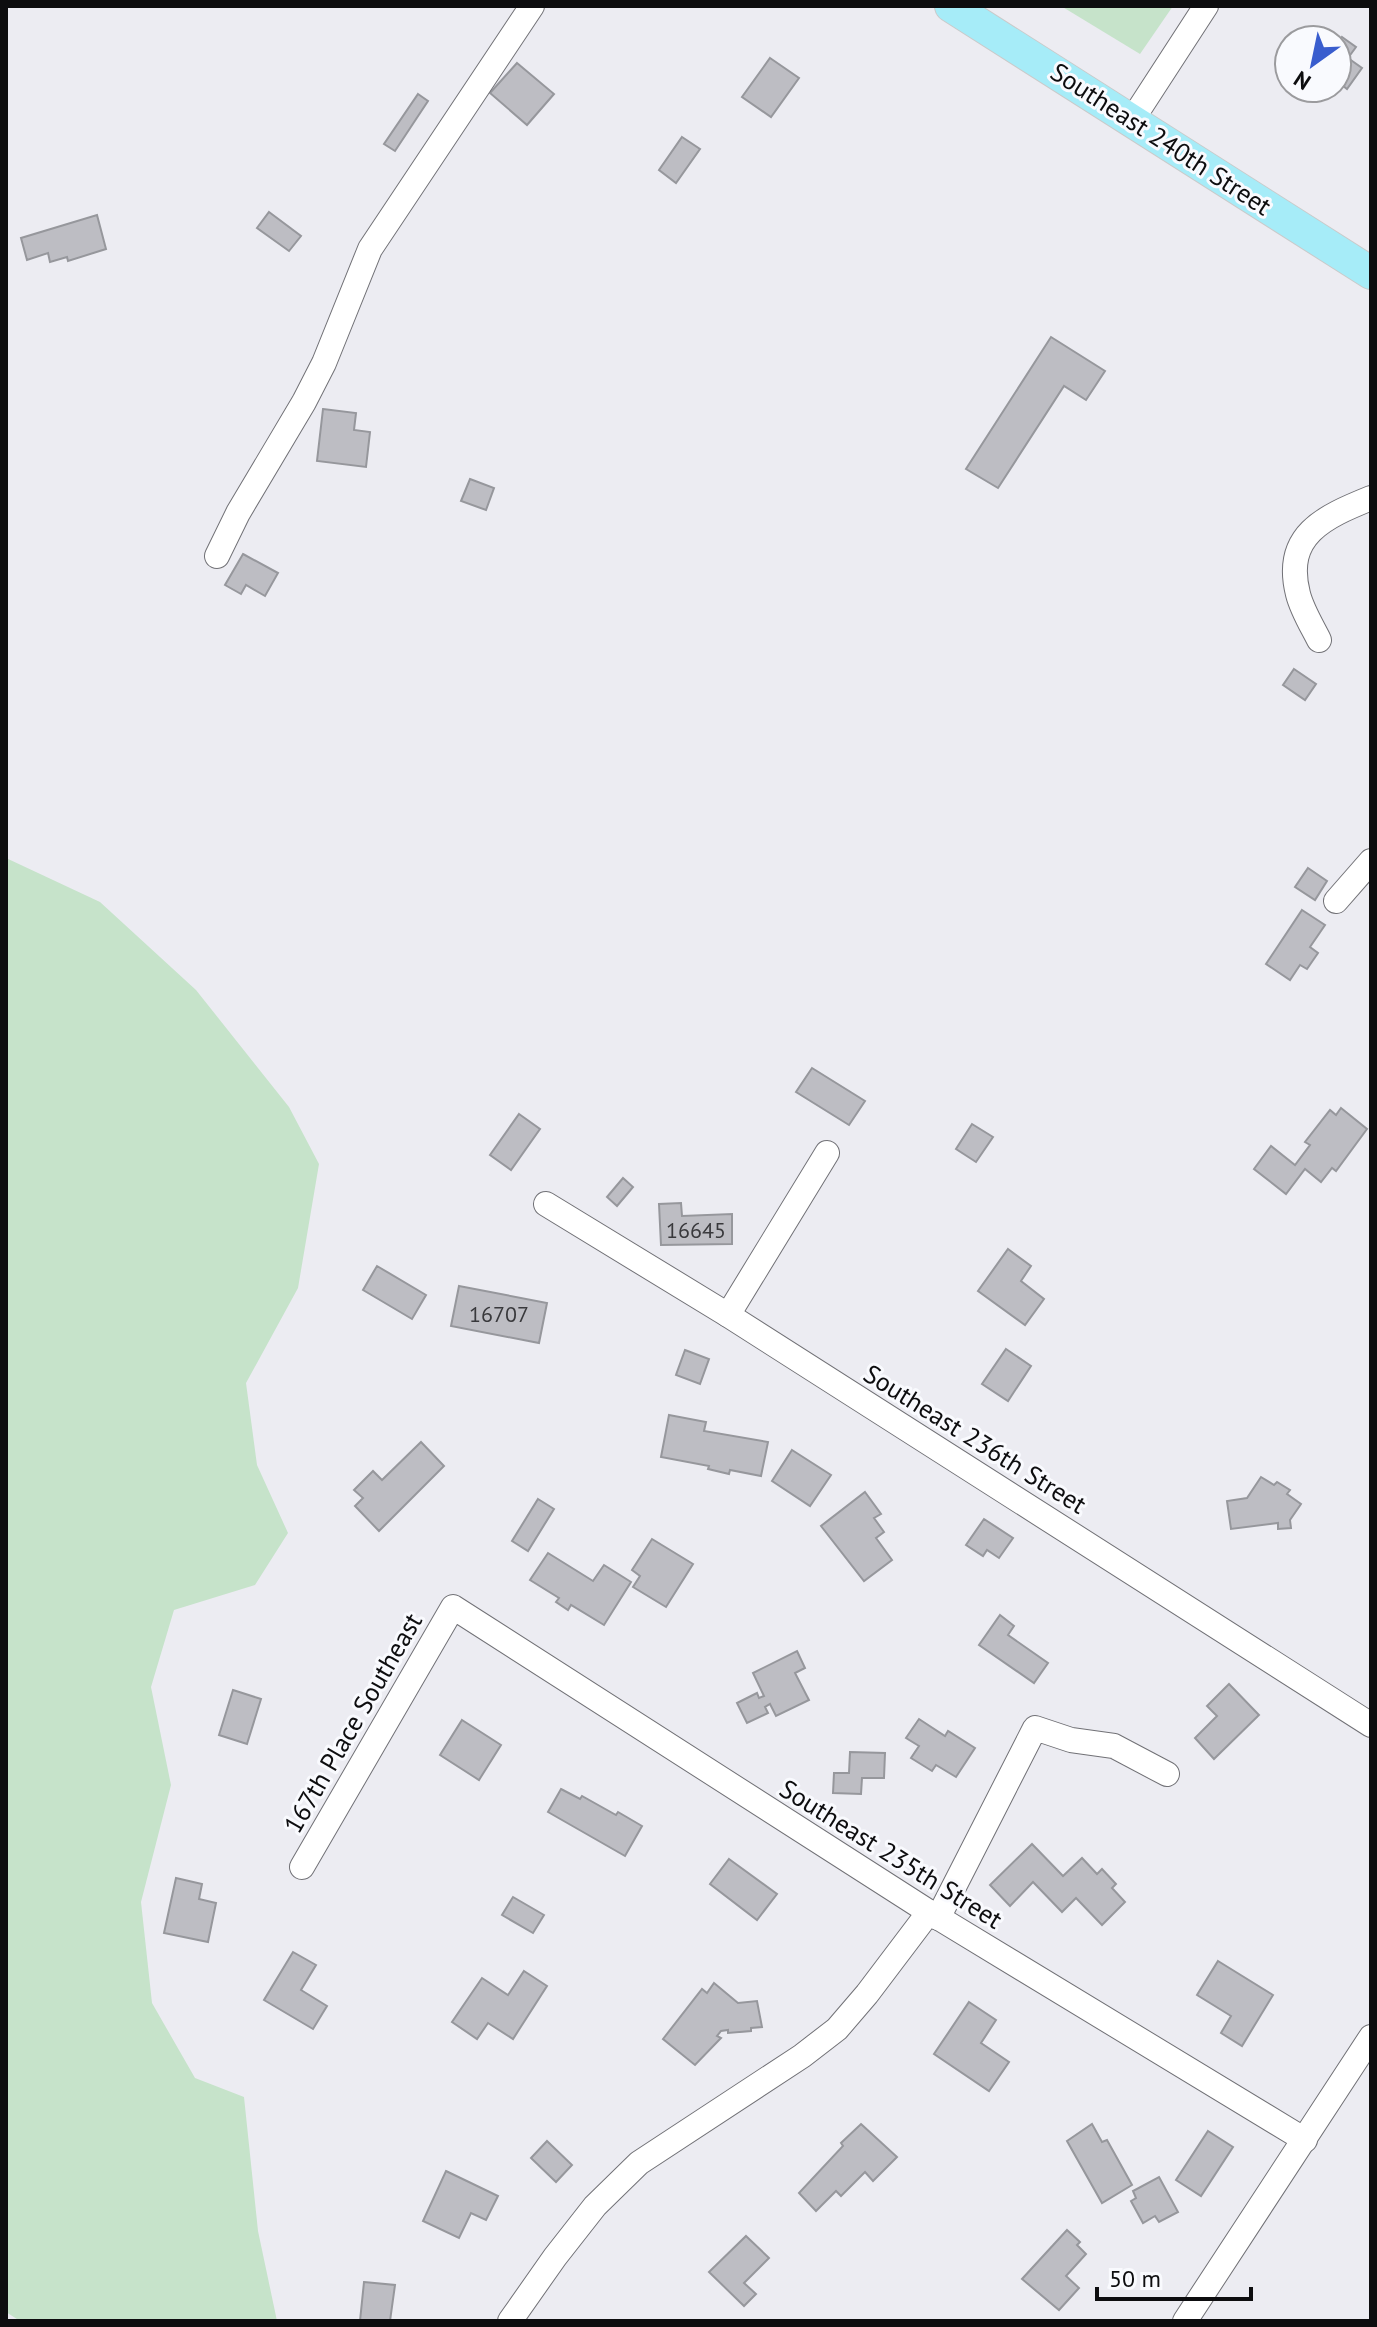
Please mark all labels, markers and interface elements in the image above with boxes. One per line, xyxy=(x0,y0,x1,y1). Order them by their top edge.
north arrow xyxy=(1273,24,1353,104)
street label: Southeast 240th Street xyxy=(1045,55,1278,222)
text: N xyxy=(1288,65,1316,96)
house number: 16645 xyxy=(666,1216,726,1244)
house number: 16707 xyxy=(469,1300,529,1328)
street label: Southeast 236th Street xyxy=(858,1357,1093,1521)
street label: 167th Place Southeast xyxy=(276,1607,429,1839)
street label: Southeast 235th Street xyxy=(774,1772,1009,1936)
scale bar xyxy=(1097,2251,1251,2301)
text: 50 m xyxy=(1109,2263,1161,2294)

